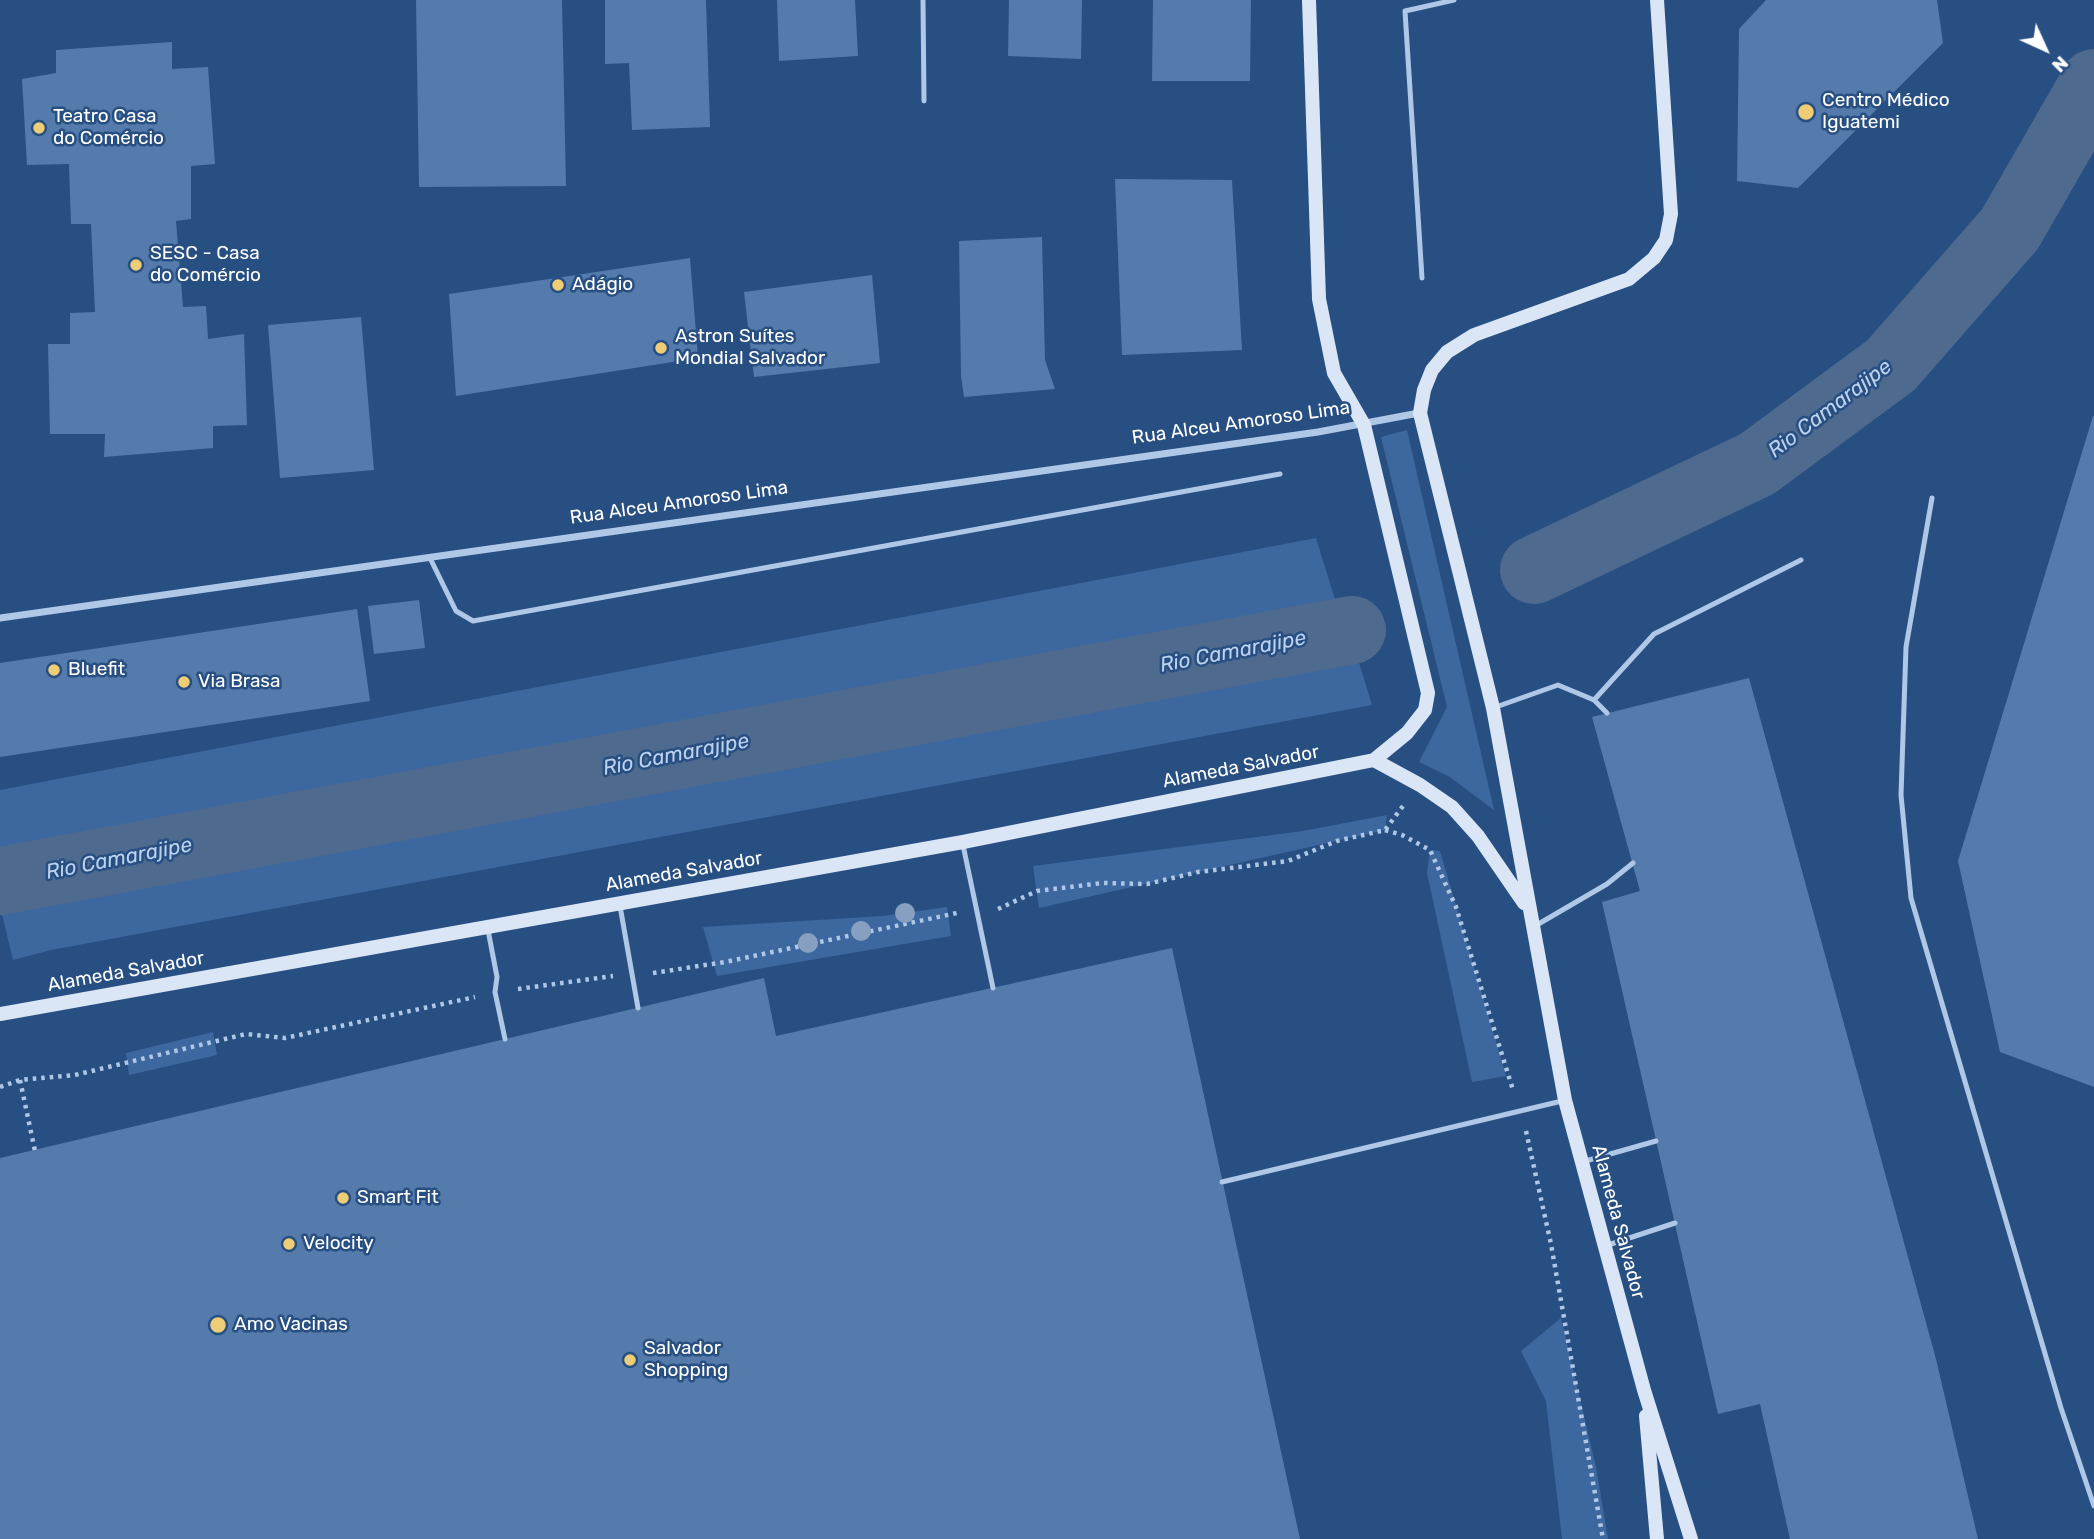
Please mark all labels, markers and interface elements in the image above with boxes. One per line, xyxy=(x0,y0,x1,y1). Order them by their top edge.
north arrow xyxy=(2010,14,2080,84)
text: N xyxy=(2047,51,2073,77)
place label: Centro Médico Iguatemi xyxy=(1822,90,1950,134)
marker: Centro Médico Iguatemi xyxy=(1796,102,1816,122)
place label: Teatro Casa do Comércio xyxy=(53,106,164,150)
marker: Teatro Casa do Comércio xyxy=(31,120,47,136)
place label: SESC - Casa do Comércio xyxy=(150,243,261,287)
marker: SESC - Casa do Comércio xyxy=(128,257,144,273)
place label: Adágio xyxy=(572,274,633,296)
marker: Adágio xyxy=(550,277,566,293)
place label: Astron Suítes Mondial Salvador xyxy=(675,326,825,370)
marker: Astron Suítes Mondial Salvador xyxy=(653,340,669,356)
water label: Rio Camarajipe xyxy=(1763,354,1897,464)
street label: Rua Alceu Amoroso Lima xyxy=(1130,396,1352,450)
street label: Rua Alceu Amoroso Lima xyxy=(568,476,790,530)
water label: Rio Camarajipe xyxy=(1158,625,1308,679)
place label: Bluefit xyxy=(68,659,125,681)
marker: Bluefit xyxy=(46,662,62,678)
place label: Via Brasa xyxy=(198,671,281,693)
marker: Via Brasa xyxy=(176,674,192,690)
water label: Rio Camarajipe xyxy=(601,728,751,782)
street label: Alameda Salvador xyxy=(1161,741,1321,793)
water label: Rio Camarajipe xyxy=(44,832,194,886)
street label: Alameda Salvador xyxy=(604,847,764,897)
street label: Alameda Salvador xyxy=(46,947,206,997)
street label: Alameda Salvador xyxy=(1586,1142,1650,1302)
place label: Smart Fit xyxy=(357,1187,439,1209)
marker: Smart Fit xyxy=(335,1190,351,1206)
place label: Velocity xyxy=(303,1233,374,1255)
marker: Velocity xyxy=(281,1236,297,1252)
place label: Amo Vacinas xyxy=(234,1314,348,1336)
marker: Amo Vacinas xyxy=(208,1315,228,1335)
place label: Salvador Shopping xyxy=(644,1338,728,1382)
marker: Salvador Shopping xyxy=(622,1352,638,1368)

